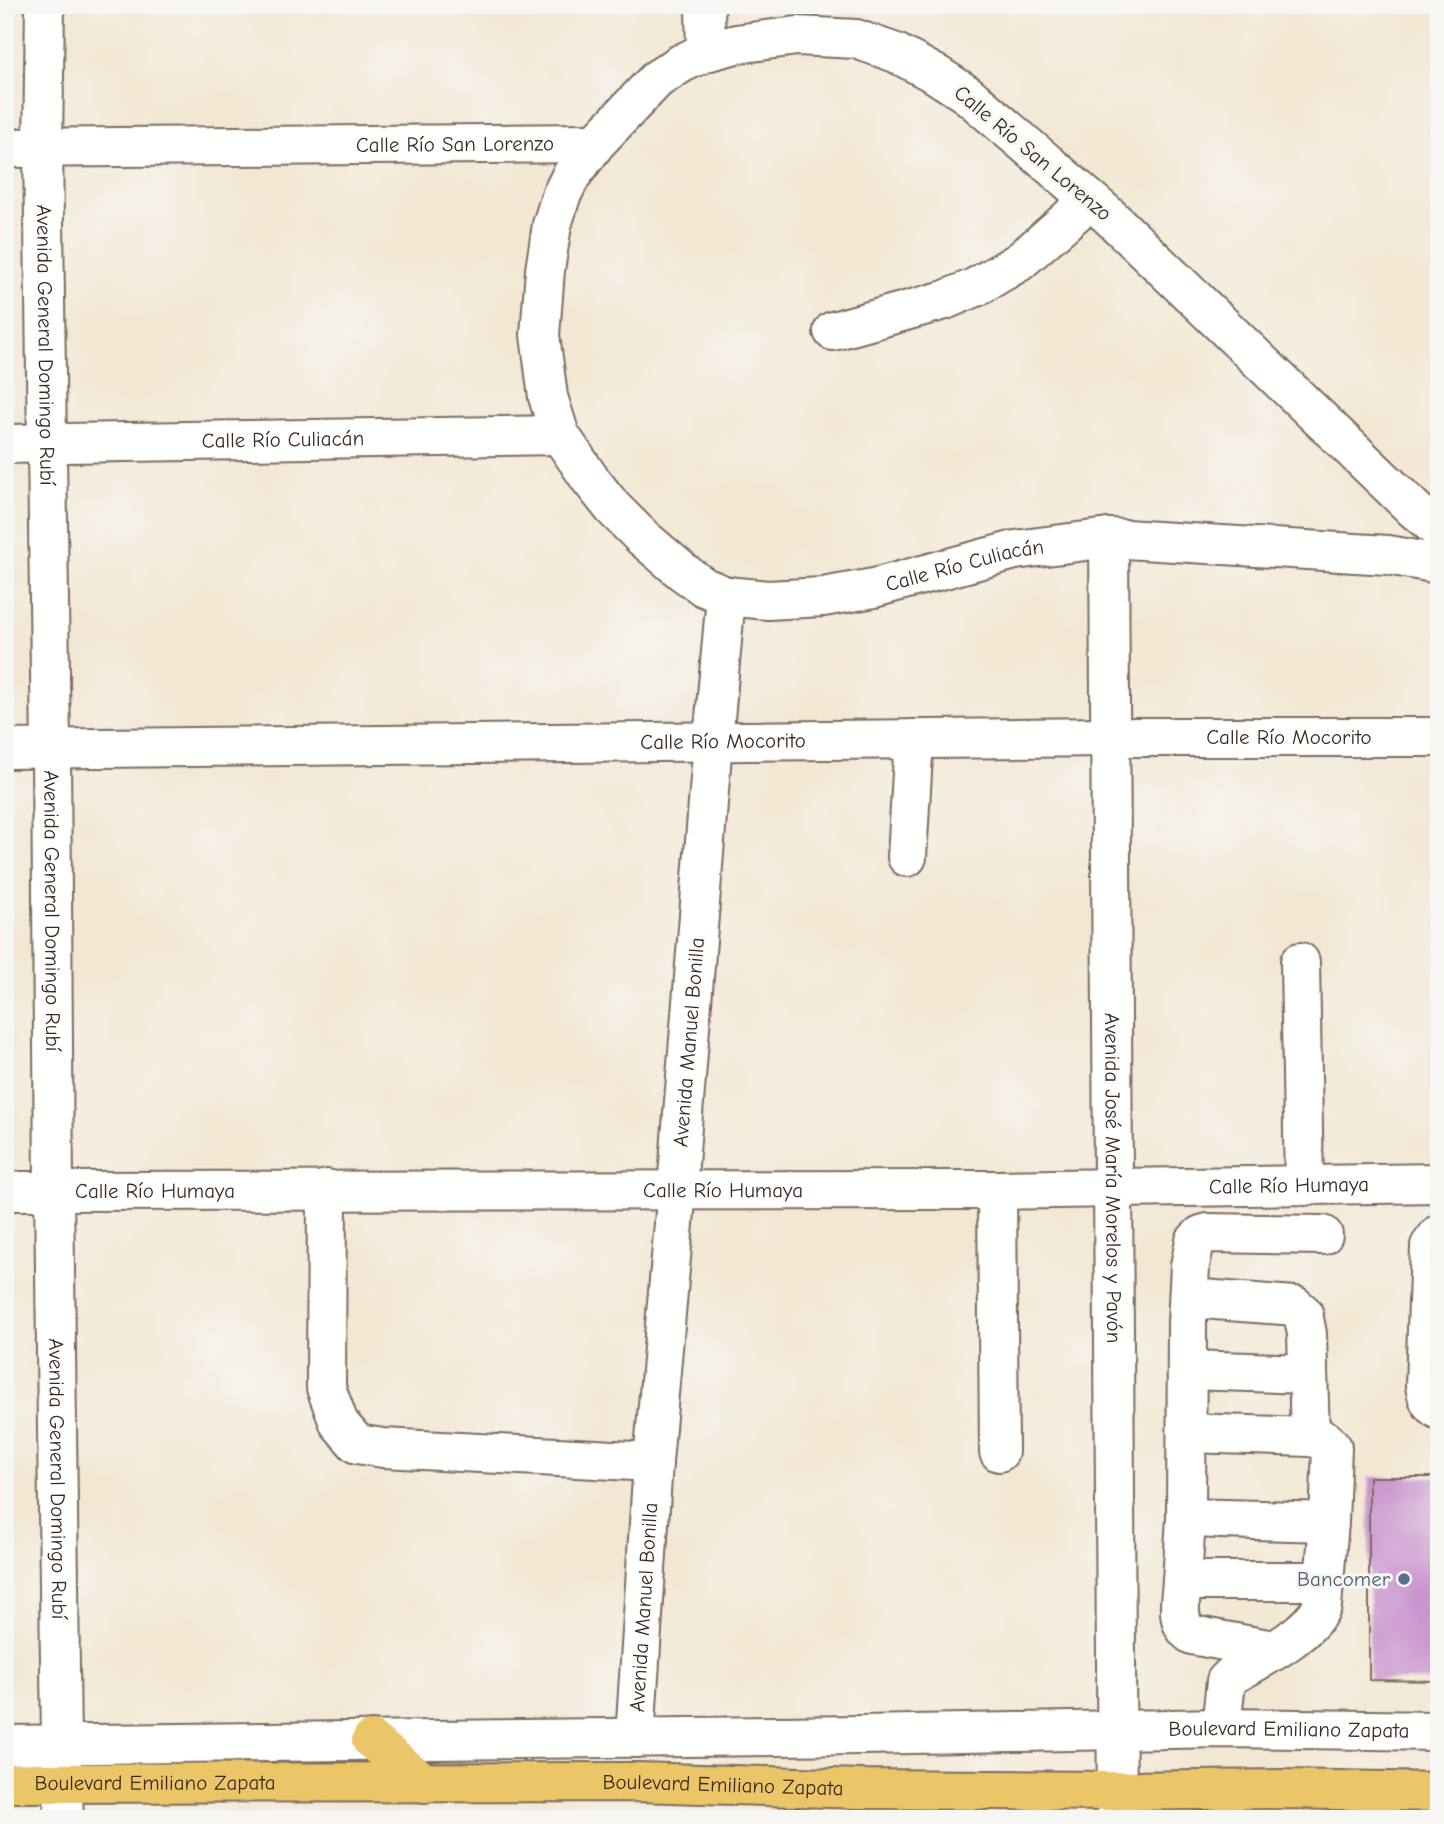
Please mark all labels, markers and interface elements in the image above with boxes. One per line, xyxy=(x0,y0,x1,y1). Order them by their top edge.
street label: Calle Río San Lorenzo xyxy=(949,80,1117,226)
street label: Calle Río San Lorenzo xyxy=(356,131,554,157)
street label: Avenida General Domingo Rubí xyxy=(32,204,60,486)
street label: Calle Río Culiacán xyxy=(202,426,364,453)
street label: Calle Río Culiacán xyxy=(883,534,1045,596)
street label: Calle Río Mocorito xyxy=(1206,725,1372,749)
street label: Calle Río Mocorito xyxy=(640,728,806,754)
street label: Avenida General Domingo Rubí xyxy=(39,770,65,1052)
street label: Avenida Manuel Bonilla xyxy=(668,936,709,1148)
street label: Avenida José María Morelos y Pavón xyxy=(1100,1013,1126,1343)
street label: Calle Río Humaya xyxy=(1209,1172,1369,1199)
street label: Calle Río Humaya xyxy=(643,1178,803,1202)
street label: Calle Río Humaya xyxy=(75,1179,235,1203)
street label: Avenida General Domingo Rubí xyxy=(44,1338,71,1620)
street label: Avenida Manuel Bonilla xyxy=(625,1502,662,1713)
place label: Bancomer xyxy=(1297,1567,1391,1591)
marker: Bancomer xyxy=(1396,1571,1412,1587)
street label: Boulevard Emiliano Zapata xyxy=(1168,1716,1410,1743)
street label: Boulevard Emiliano Zapata xyxy=(602,1770,844,1800)
street label: Boulevard Emiliano Zapata xyxy=(34,1771,276,1795)

